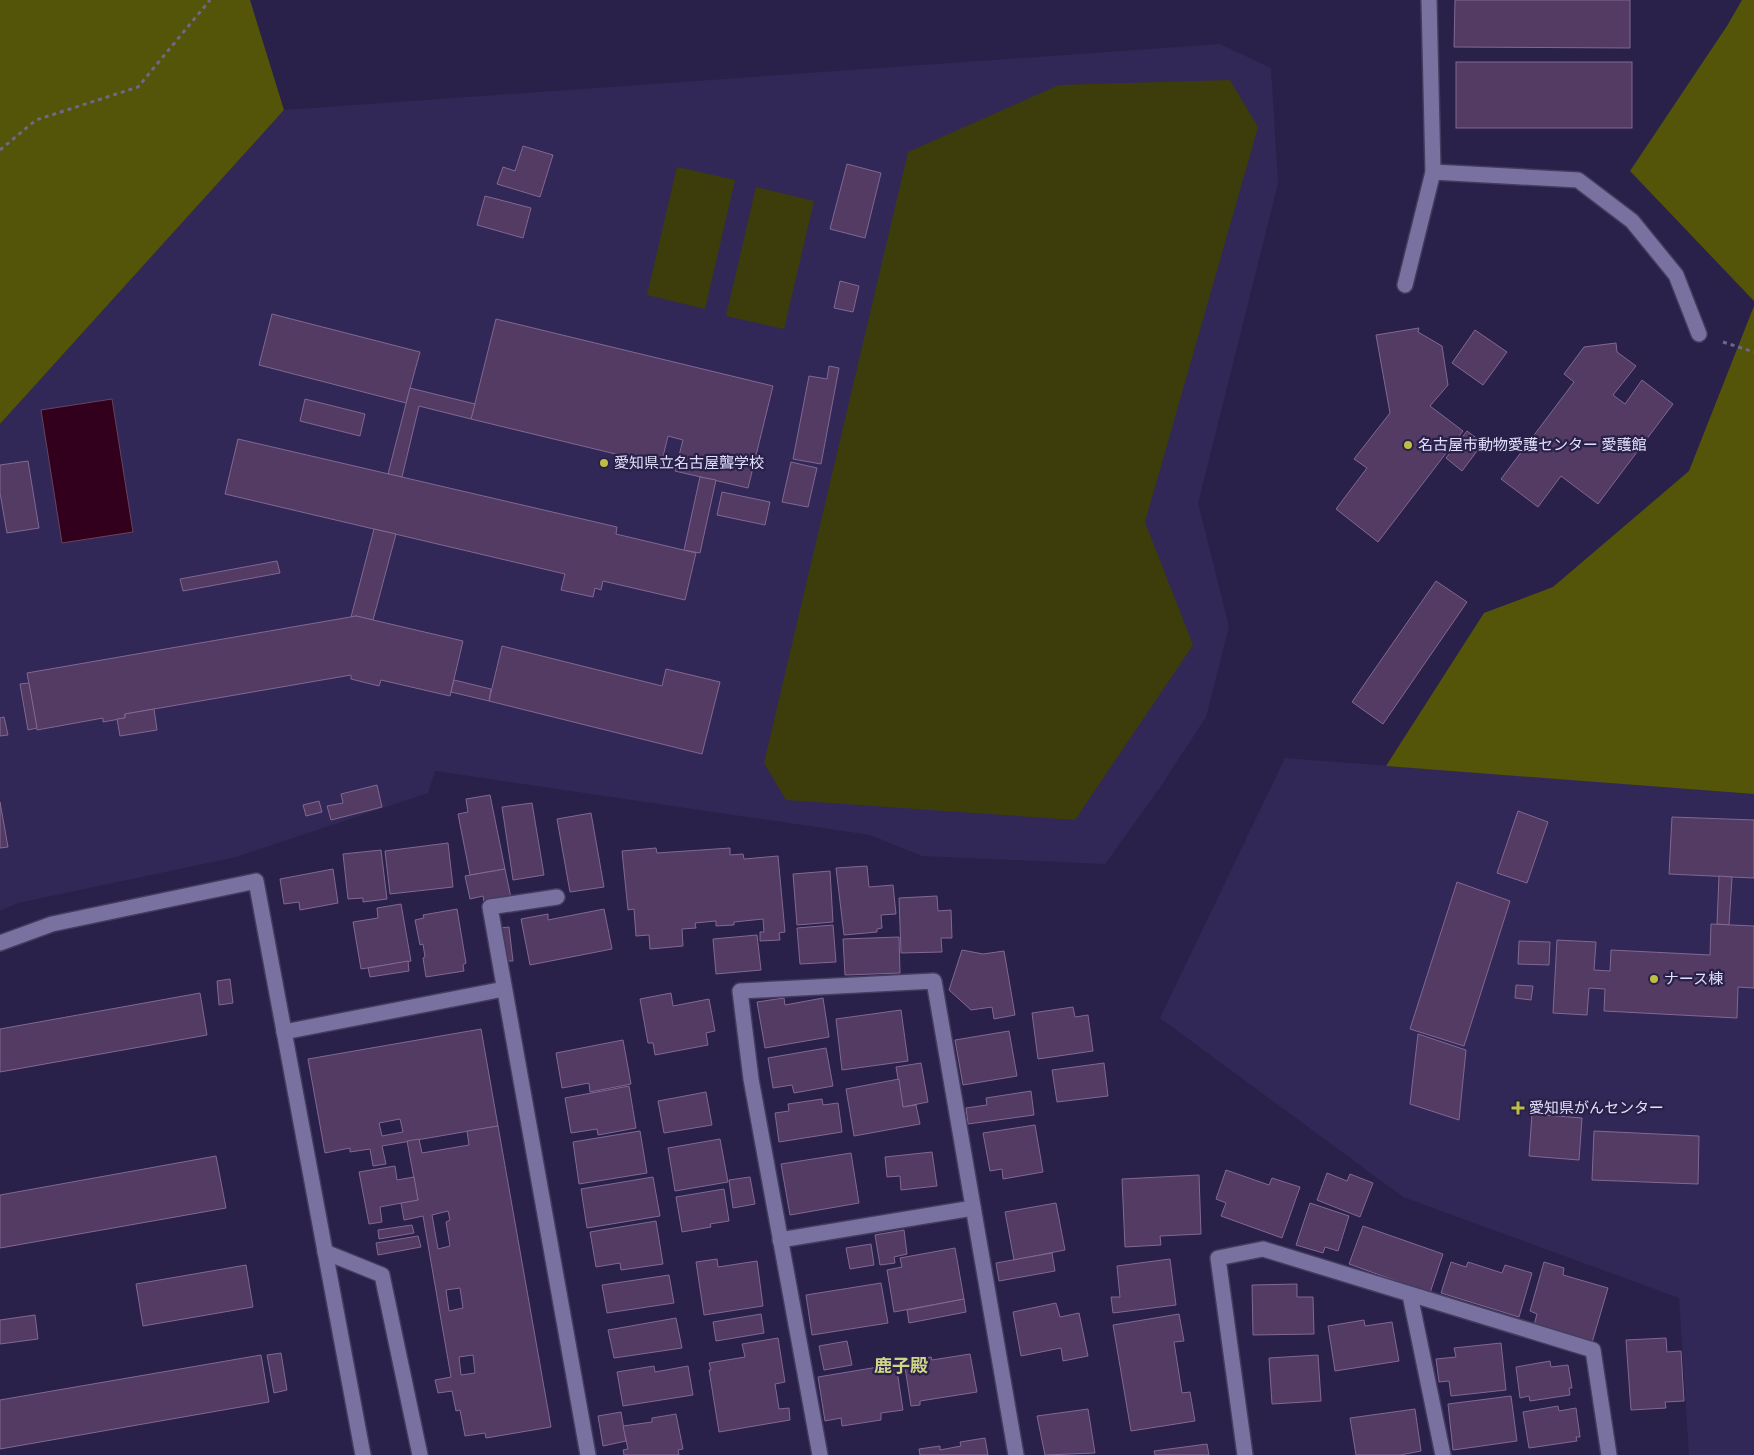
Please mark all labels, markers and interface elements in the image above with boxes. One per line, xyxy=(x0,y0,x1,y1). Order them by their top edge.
place label: 名古屋市動物愛護センター 愛護館 xyxy=(1418,436,1646,453)
marker: 名古屋市動物愛護センター 愛護館 xyxy=(1402,439,1414,451)
place label: 愛知県立名古屋聾学校 xyxy=(614,454,764,471)
marker: 愛知県立名古屋聾学校 xyxy=(598,457,610,469)
place label: ナース棟 xyxy=(1664,970,1723,987)
marker: ナース棟 xyxy=(1648,973,1660,985)
place label: 愛知県がんセンター xyxy=(1529,1099,1664,1116)
marker: 愛知県がんセンター xyxy=(1511,1101,1525,1115)
district label: 鹿子殿 xyxy=(874,1355,928,1375)

